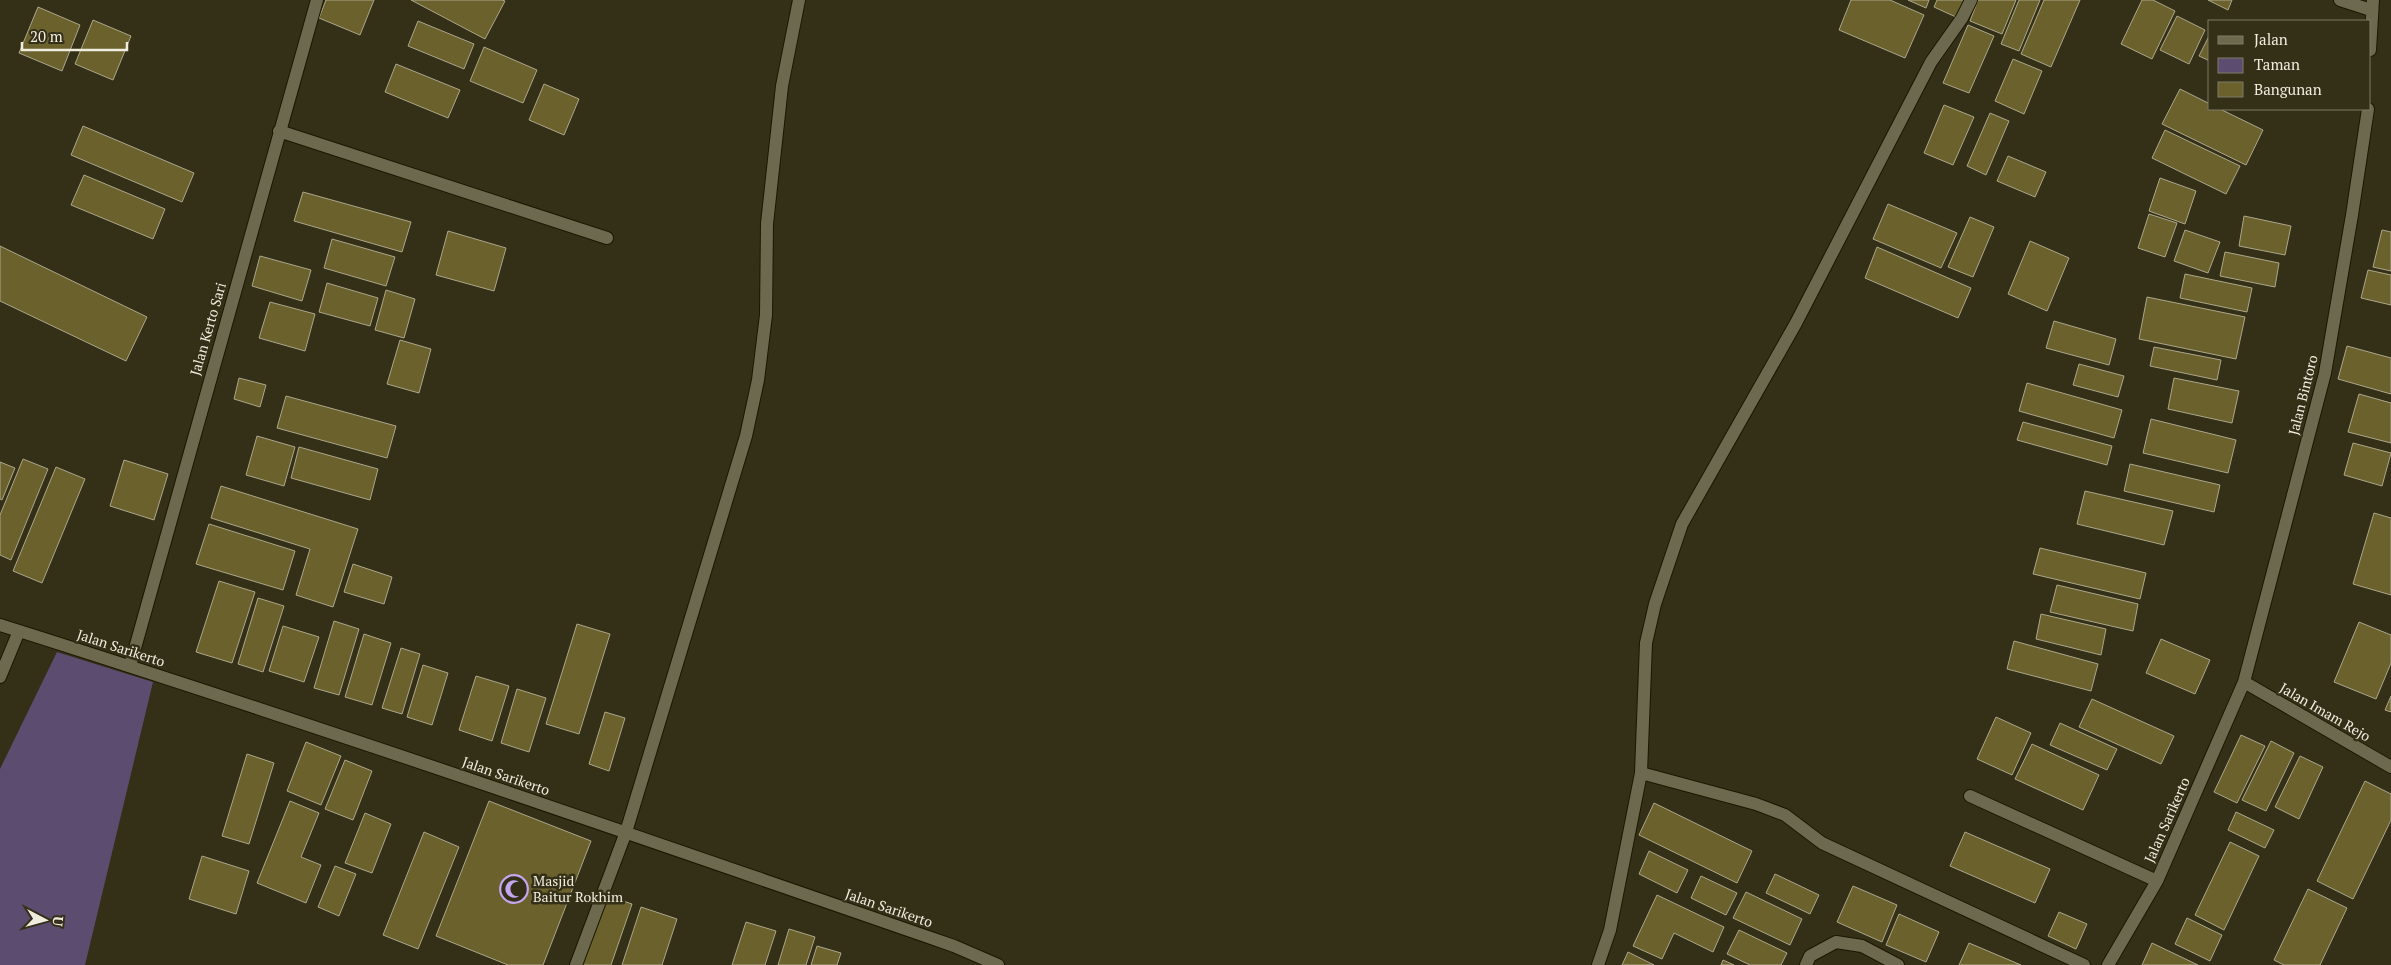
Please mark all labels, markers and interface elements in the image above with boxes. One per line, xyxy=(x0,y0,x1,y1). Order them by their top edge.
scale bar xyxy=(22,20,128,52)
legend xyxy=(2208,20,2371,110)
text: 20 m xyxy=(30,26,63,46)
text: Jalan xyxy=(2254,29,2288,49)
text: Taman xyxy=(2254,54,2300,74)
text: Bangunan xyxy=(2254,79,2322,99)
street label: Jalan Kerto Sari xyxy=(185,280,230,378)
street label: Jalan Bintoro xyxy=(2283,353,2322,437)
street label: Jalan Sarikerto xyxy=(75,624,168,671)
street label: Jalan Imam Rejo xyxy=(2276,678,2374,745)
street label: Jalan Sarikerto xyxy=(460,752,553,799)
street label: Jalan Sarikerto xyxy=(2139,774,2194,865)
place label: Masjid Baitur Rokhim xyxy=(533,871,623,906)
mosque icon: Masjid Baitur Rokhim xyxy=(499,874,529,904)
street label: Jalan Sarikerto xyxy=(843,884,936,931)
north arrow xyxy=(20,895,70,945)
text: U xyxy=(48,915,68,927)

